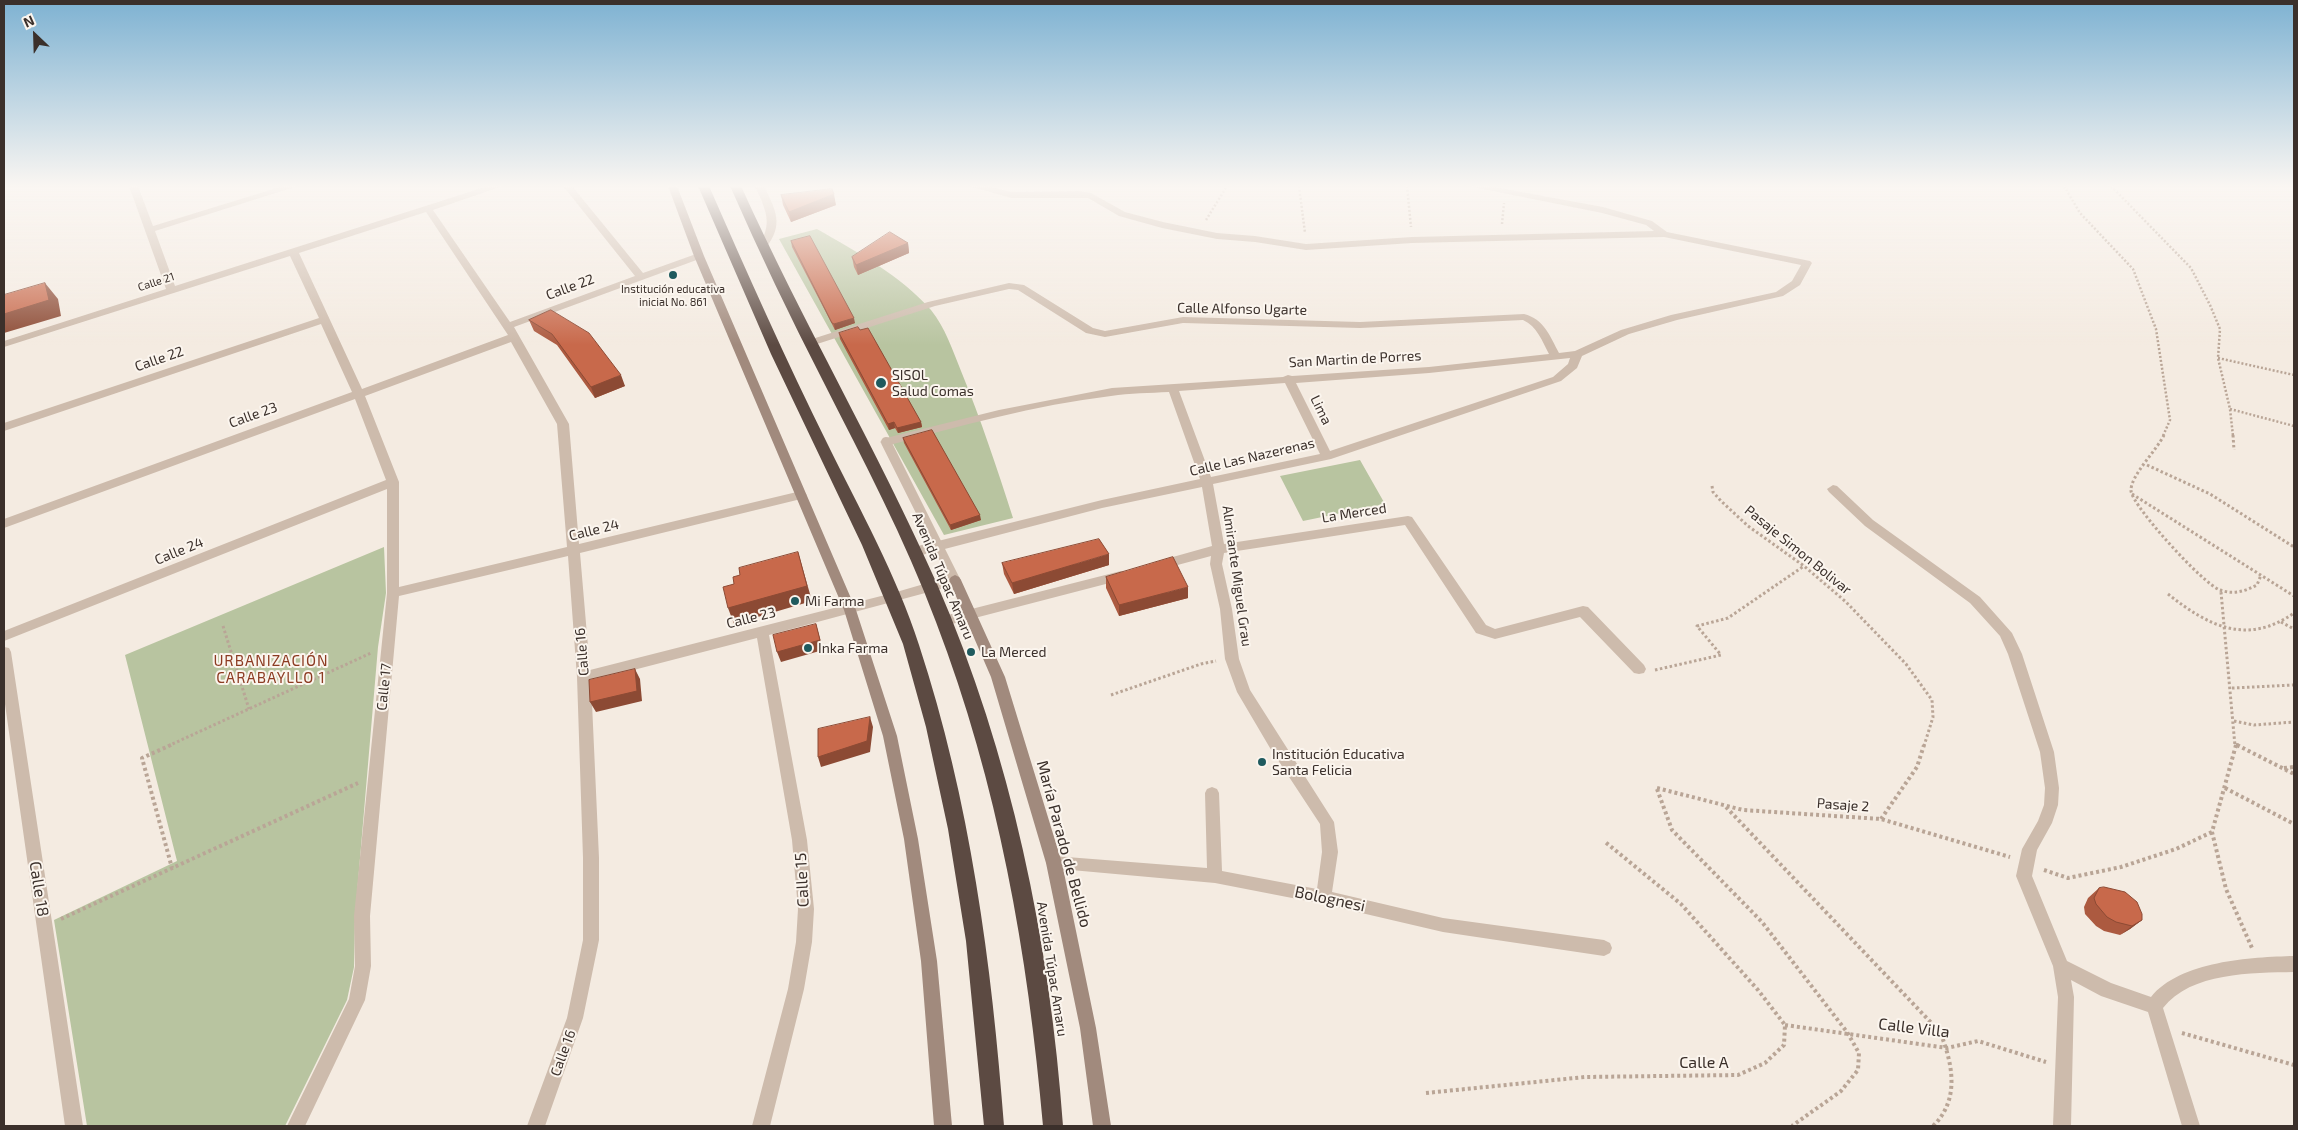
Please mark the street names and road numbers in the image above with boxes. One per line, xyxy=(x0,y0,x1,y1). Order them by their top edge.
street label: Calle 21 xyxy=(136,270,176,294)
street label: Calle 22 xyxy=(543,270,597,304)
street label: Calle Alfonso Ugarte xyxy=(1177,299,1307,319)
street label: Calle 22 xyxy=(132,343,186,375)
street label: San Martin de Porres xyxy=(1288,347,1422,371)
street label: Lima xyxy=(1307,393,1335,427)
street label: Calle 23 xyxy=(227,399,279,431)
street label: Calle Las Nazerenas xyxy=(1188,434,1316,480)
street label: La Merced xyxy=(1320,500,1388,526)
street label: Pasaje Simon Bolivar xyxy=(1741,502,1855,598)
street label: Almirante Miguel Grau xyxy=(1219,504,1255,648)
street label: Avenida Túpac Amaru xyxy=(909,510,977,642)
street label: Calle 24 xyxy=(567,516,621,544)
street label: Calle 24 xyxy=(152,534,206,568)
street label: Calle 23 xyxy=(725,604,777,632)
street label: Calle 16 xyxy=(572,627,592,677)
street label: Calle 17 xyxy=(373,663,395,711)
street label: María Parado de Bellido xyxy=(1032,758,1096,930)
street label: Pasaje 2 xyxy=(1816,795,1870,815)
street label: Calle 15 xyxy=(791,852,813,908)
street label: Calle 18 xyxy=(25,860,53,918)
street label: Bolognesi xyxy=(1293,882,1367,916)
street label: Avenida Túpac Amaru xyxy=(1033,900,1071,1038)
street label: Calle Villa xyxy=(1877,1014,1951,1042)
street label: Calle 16 xyxy=(547,1027,579,1079)
street label: Calle A xyxy=(1679,1053,1729,1073)

